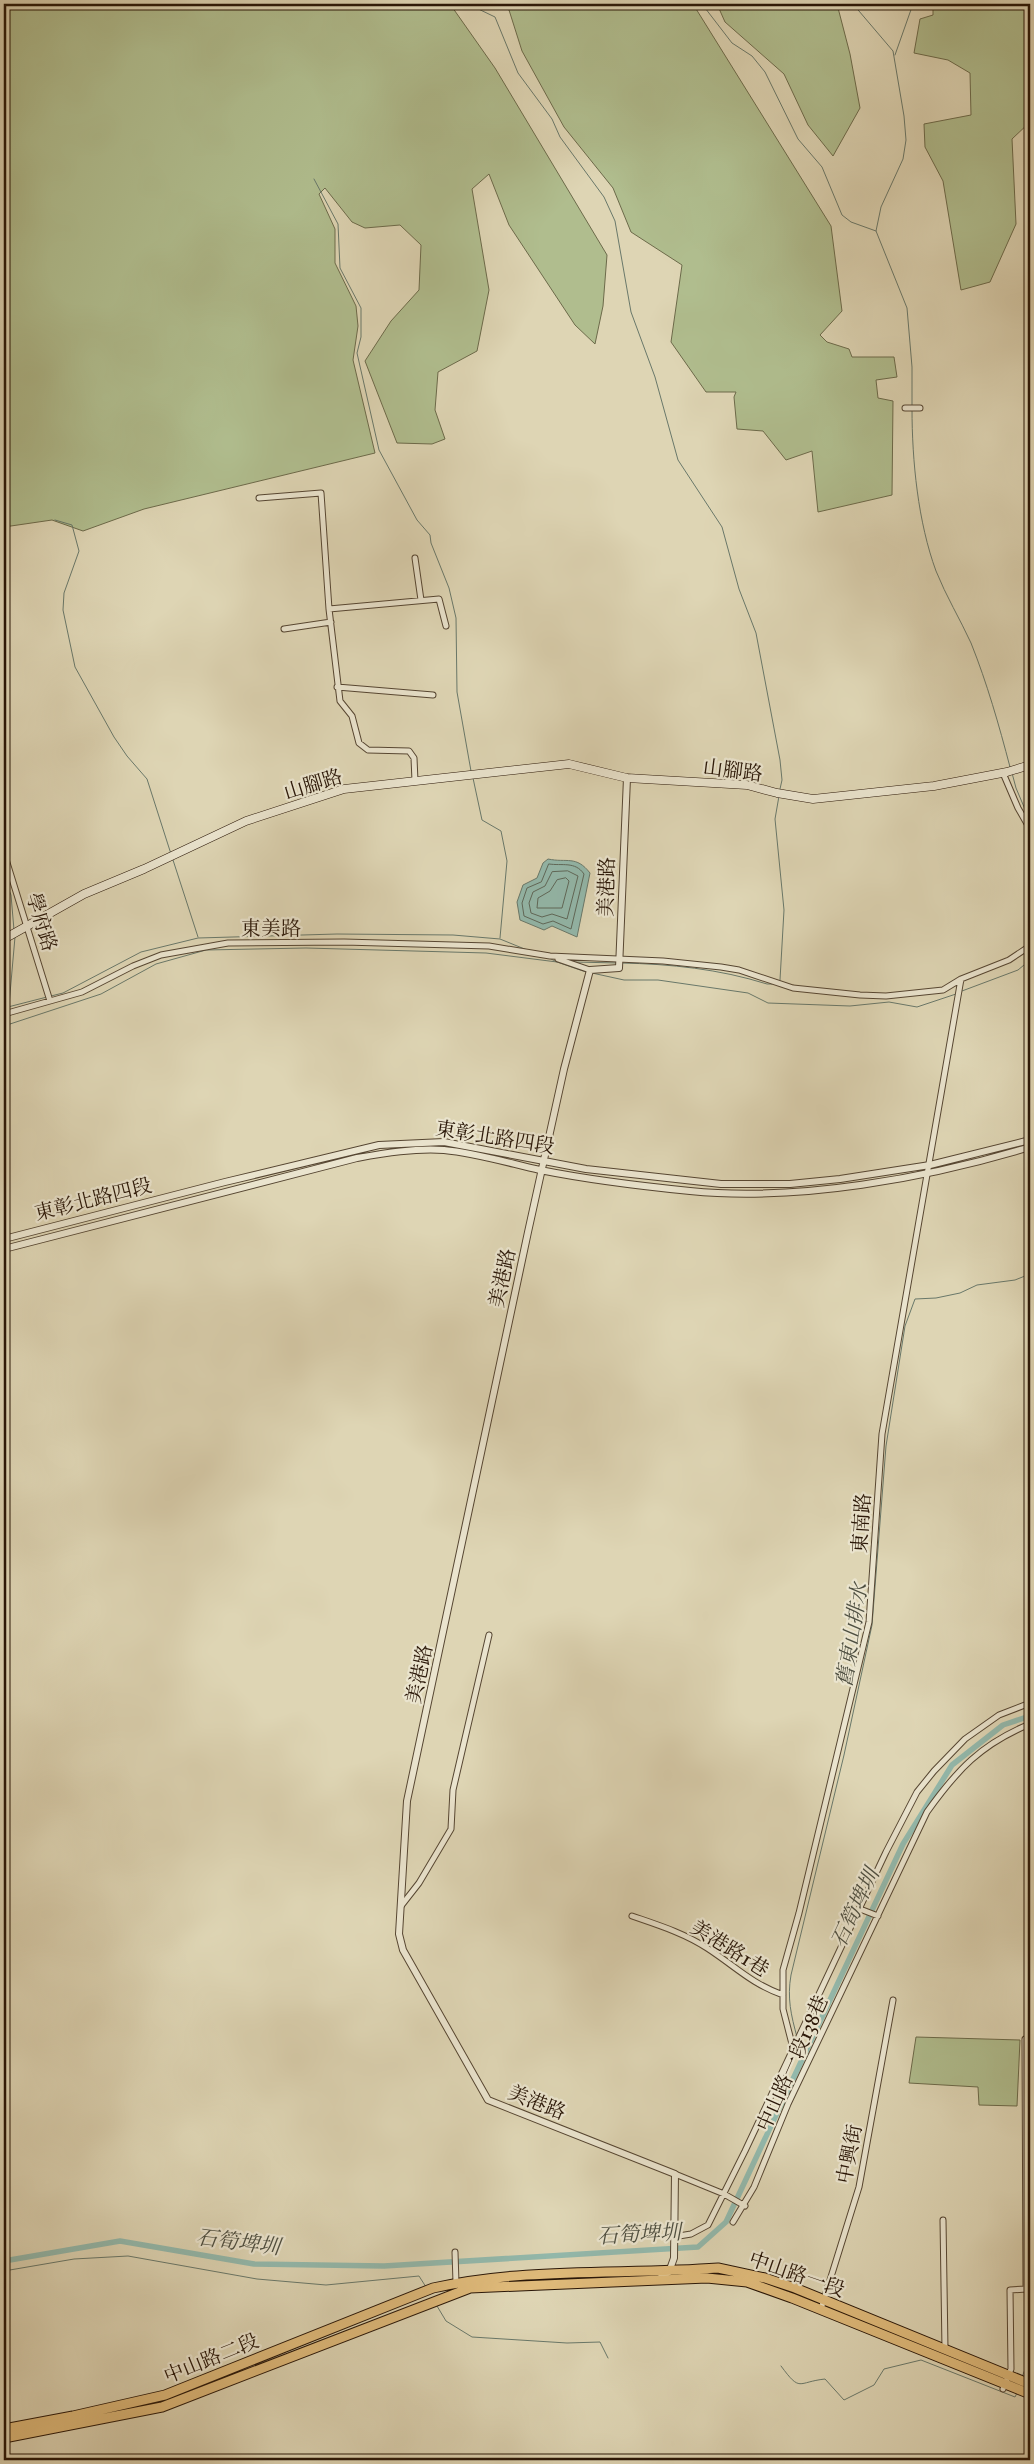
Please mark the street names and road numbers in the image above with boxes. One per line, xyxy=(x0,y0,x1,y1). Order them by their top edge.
street label: 山腳路 xyxy=(702,754,764,786)
street label: 山腳路 xyxy=(281,764,345,804)
street label: 美港路 xyxy=(593,857,619,917)
street label: 學府路 xyxy=(22,890,62,954)
street label: 東美路 xyxy=(241,916,301,940)
street label: 東彰北路四段 xyxy=(434,1116,556,1158)
street label: 東彰北路四段 xyxy=(32,1173,154,1225)
street label: 美港路 xyxy=(484,1246,520,1310)
street label: 東南路 xyxy=(847,1492,875,1554)
street label: 美港路 xyxy=(401,1642,437,1706)
street label: 美港路1巷 xyxy=(686,1915,774,1981)
street label: 中山路一段138巷 xyxy=(751,1991,833,2135)
street label: 美港路 xyxy=(505,2080,569,2124)
street label: 中興街 xyxy=(831,2122,867,2186)
street label: 中山路一段 xyxy=(746,2246,848,2302)
street label: 中山路二段 xyxy=(160,2328,262,2388)

